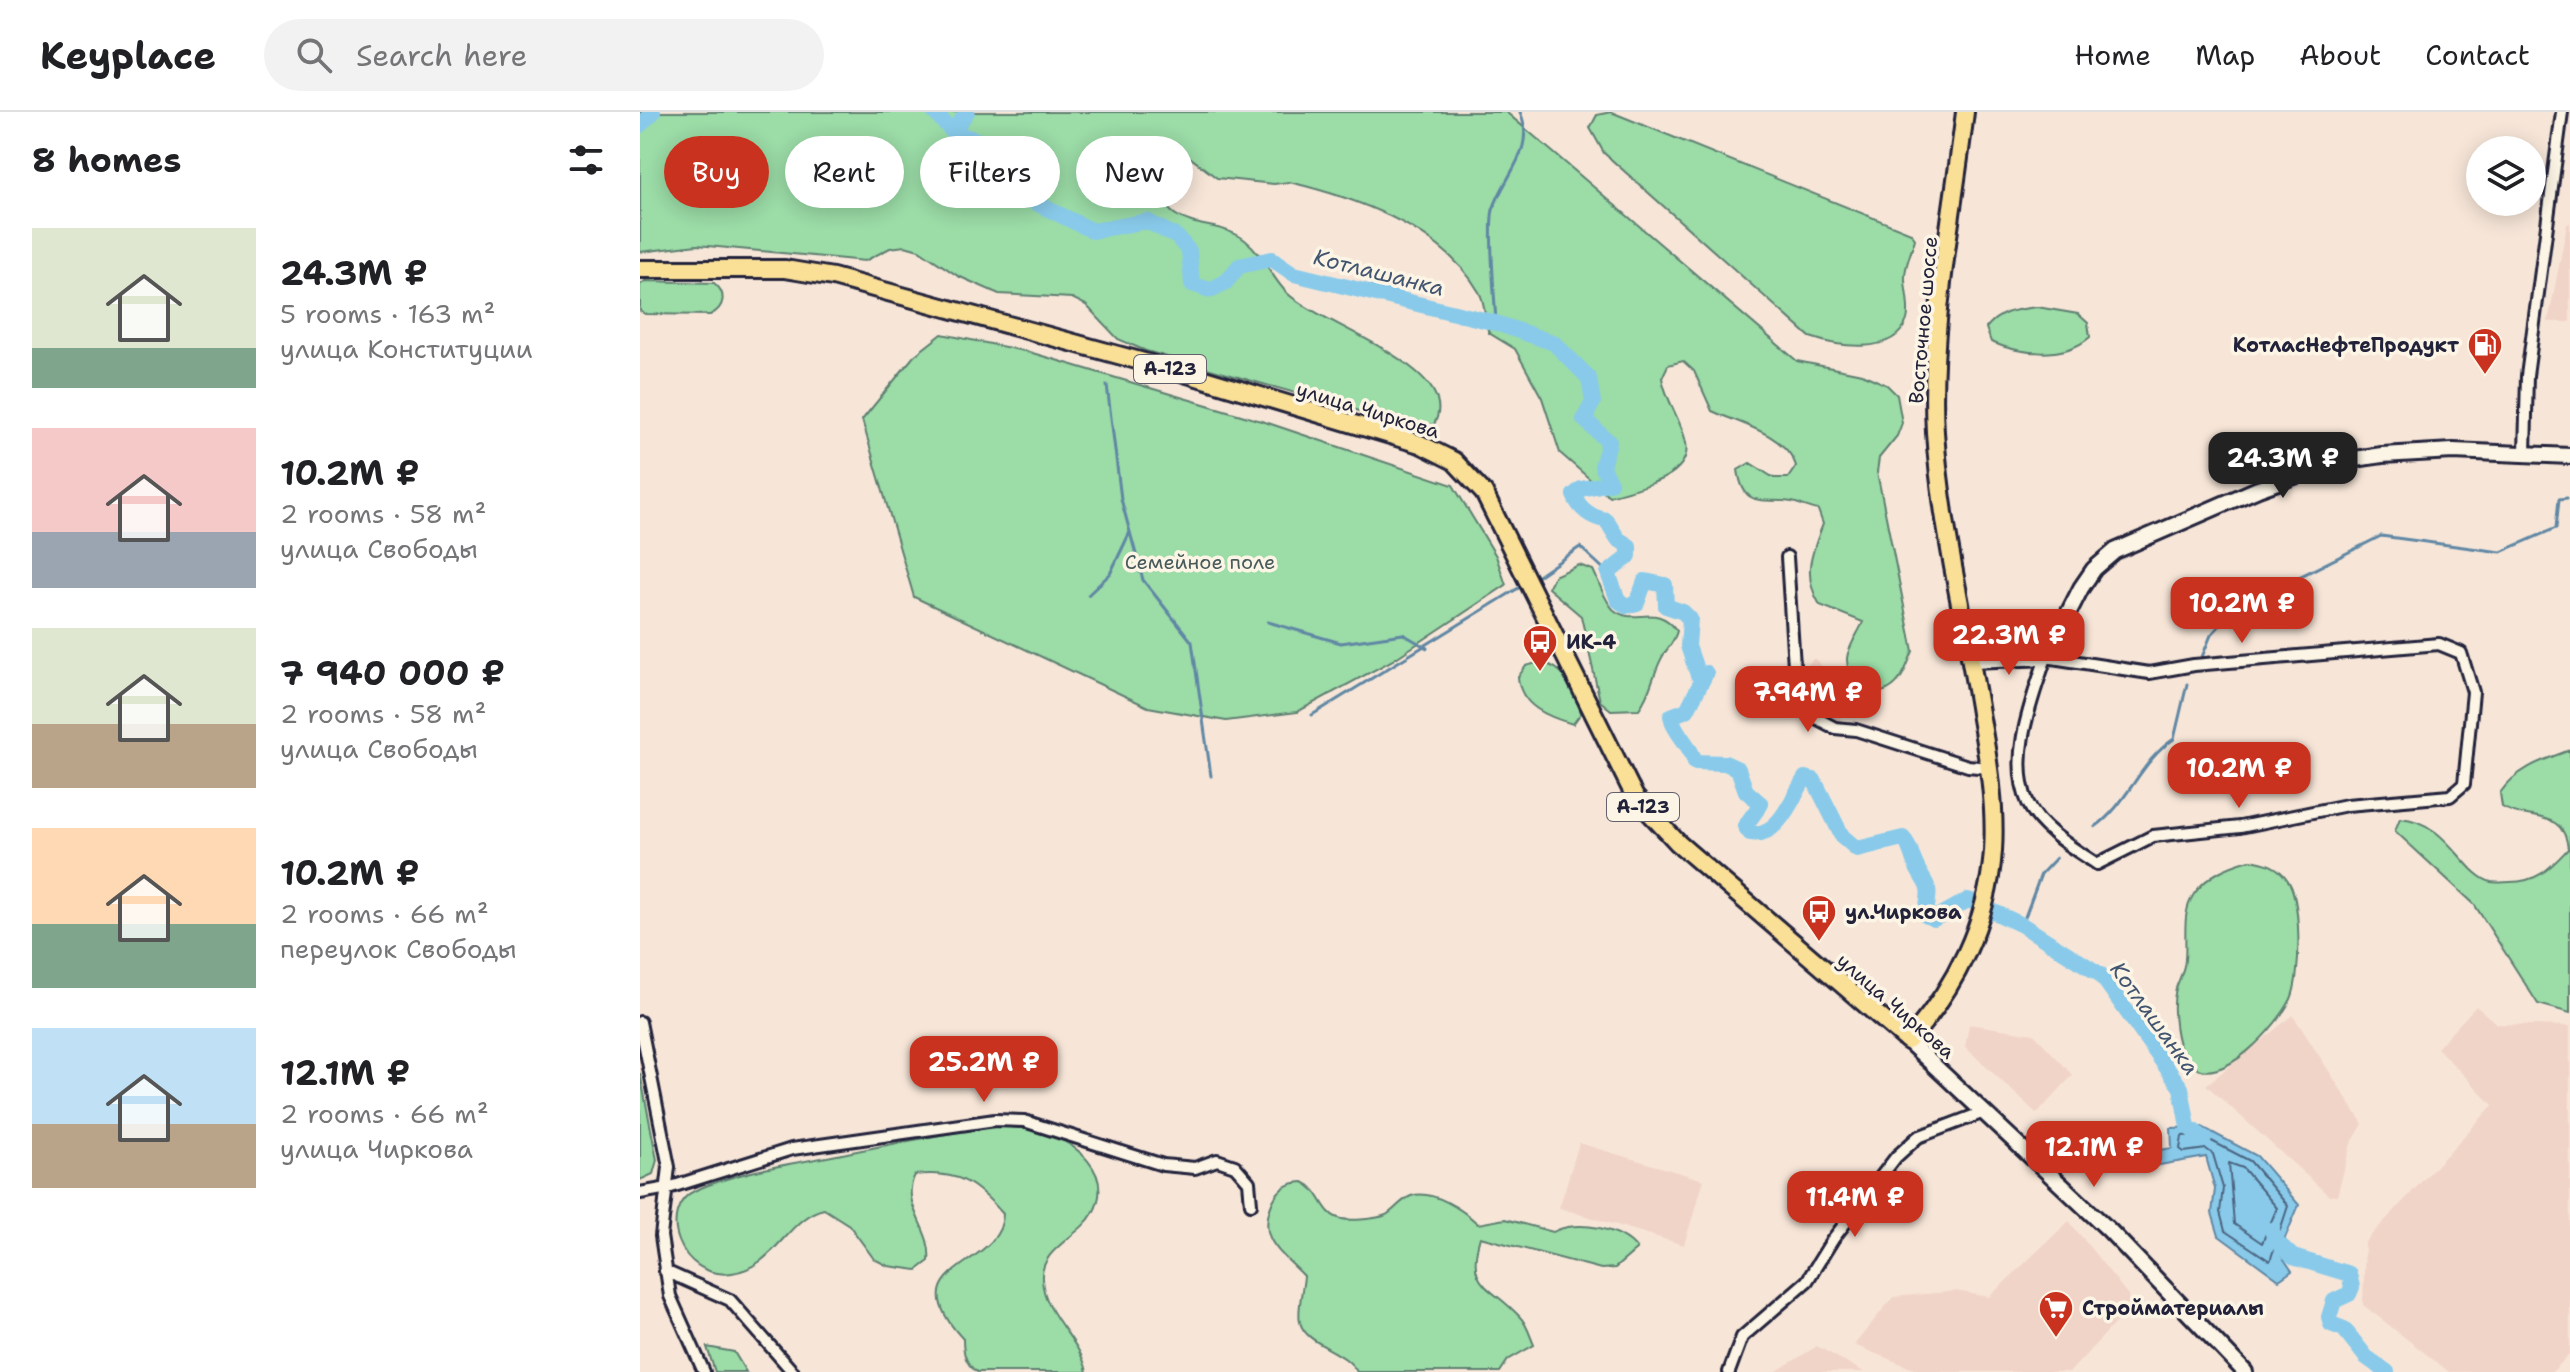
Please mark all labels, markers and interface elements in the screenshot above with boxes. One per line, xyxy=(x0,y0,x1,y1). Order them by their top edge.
search box xyxy=(264,19,824,91)
text: Keyplace xyxy=(40,30,216,81)
icon: search xyxy=(292,33,336,77)
text: Search here xyxy=(356,35,527,76)
text: Home xyxy=(2074,36,2151,74)
text: Map xyxy=(2195,36,2255,74)
text: About xyxy=(2299,36,2381,74)
text: Contact xyxy=(2425,36,2530,74)
chip: Buy xyxy=(664,136,769,208)
chip: Rent xyxy=(785,136,904,208)
chip: Filters xyxy=(920,136,1060,208)
chip: New xyxy=(1076,136,1193,208)
map controls xyxy=(2466,136,2546,216)
button: layers xyxy=(2466,136,2546,216)
text: 8 homes xyxy=(32,137,181,183)
icon: filters xyxy=(564,138,608,182)
street label: Восточное шоссе xyxy=(1903,235,1943,405)
water label: Котлашанка xyxy=(1311,242,1447,303)
text: 24.3M ₽ xyxy=(280,250,428,296)
icon: home xyxy=(96,260,192,356)
text: 5 rooms · 163 m² xyxy=(280,296,495,331)
fuel station icon: КотласНефтеПродукт xyxy=(2466,326,2504,376)
text: улица Конституции xyxy=(280,331,533,366)
place label: КотласНефтеПродукт xyxy=(2233,332,2459,358)
road number: А-123 xyxy=(1134,355,1206,383)
street label: улица Чиркова xyxy=(1293,376,1443,444)
pin: 24.3M ₽ xyxy=(2209,432,2357,500)
text: 24.3M ₽ xyxy=(2226,440,2340,475)
text: 10.2M ₽ xyxy=(280,450,420,496)
icon: home xyxy=(96,460,192,556)
text: 2 rooms · 58 m² xyxy=(280,496,486,531)
text: улица Свободы xyxy=(280,531,478,566)
park label: Семейное поле xyxy=(1125,549,1275,575)
pin: 10.2M ₽ xyxy=(2168,577,2316,645)
text: 10.2M ₽ xyxy=(2189,585,2295,620)
pin: 22.3M ₽ xyxy=(1935,609,2083,677)
text: 22.3M ₽ xyxy=(1952,617,2067,652)
bus stop icon: ИК-4 xyxy=(1521,623,1559,673)
place label: ИК-4 xyxy=(1566,629,1616,655)
text: 7 940 000 ₽ xyxy=(280,650,505,696)
icon: home xyxy=(96,660,192,756)
pin: 7.94M ₽ xyxy=(1734,666,1882,734)
text: 7.94M ₽ xyxy=(1753,674,1863,709)
text: 2 rooms · 58 m² xyxy=(280,696,486,731)
text: улица Свободы xyxy=(280,731,478,766)
pin: 10.2M ₽ xyxy=(2165,742,2313,810)
text: 10.2M ₽ xyxy=(2186,750,2292,785)
road number: А-123 xyxy=(1607,793,1679,821)
text: 10.2M ₽ xyxy=(280,850,420,896)
icon: home xyxy=(96,860,192,956)
bus stop icon: ул.Чиркова xyxy=(1800,893,1838,943)
text: 2 rooms · 66 m² xyxy=(280,896,489,931)
place label: ул.Чиркова xyxy=(1845,899,1962,925)
text: переулок Свободы xyxy=(280,931,517,966)
street label: улица Чиркова xyxy=(1831,947,1961,1065)
water label: Котлашанка xyxy=(2104,956,2206,1081)
pin: 25.2M ₽ xyxy=(910,1036,1058,1104)
text: 25.2M ₽ xyxy=(928,1044,1040,1079)
text: 12.1M ₽ xyxy=(280,1050,410,1096)
icon: home xyxy=(96,1060,192,1156)
text: 2 rooms · 66 m² xyxy=(280,1096,489,1131)
pin: 12.1M ₽ xyxy=(2020,1121,2168,1189)
text: 12.1M ₽ xyxy=(2044,1129,2144,1164)
text: улица Чиркова xyxy=(280,1131,473,1166)
pin: 11.4M ₽ xyxy=(1781,1171,1929,1239)
text: 11.4M ₽ xyxy=(1805,1179,1905,1214)
supermarket icon: Стройматериалы xyxy=(2037,1289,2075,1339)
place label: Стройматериалы xyxy=(2082,1295,2264,1321)

